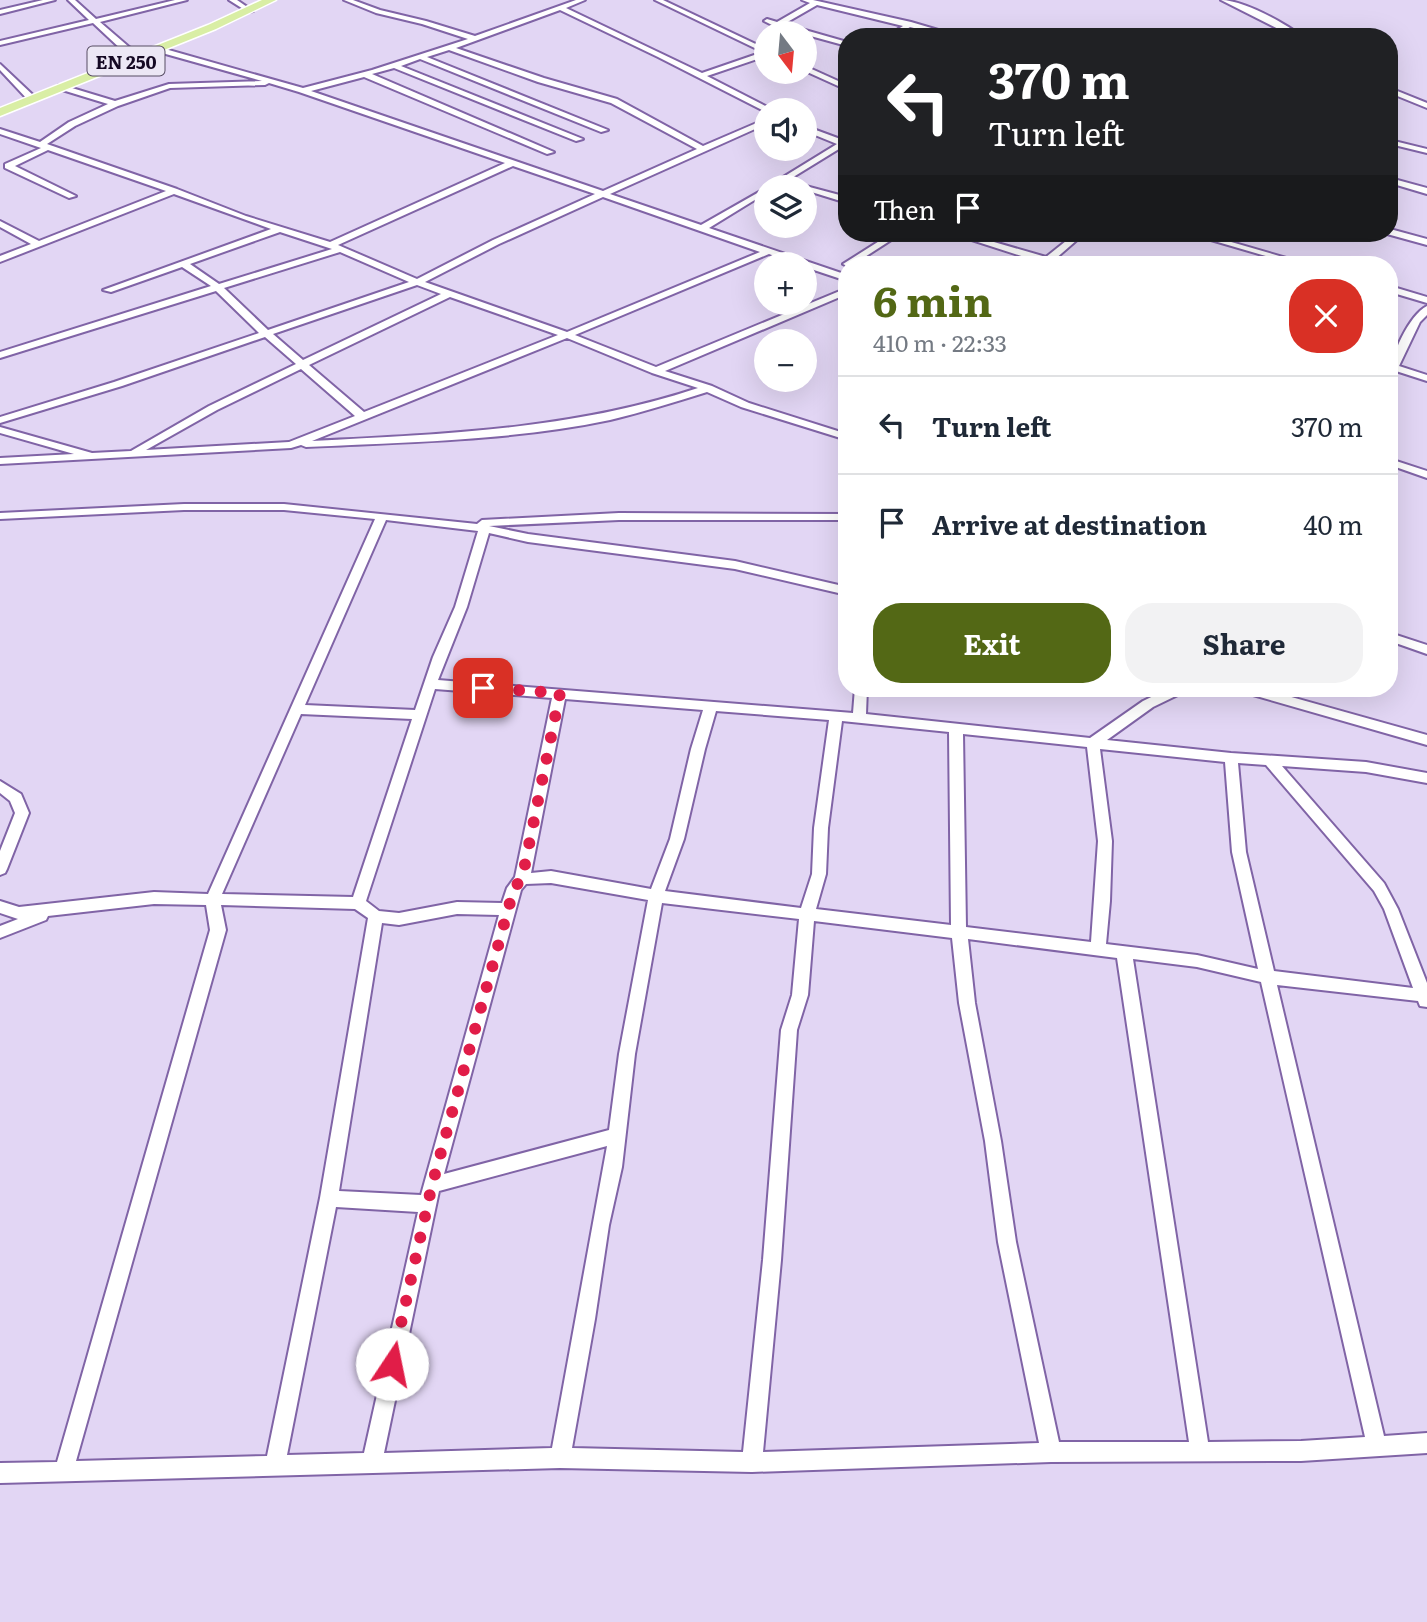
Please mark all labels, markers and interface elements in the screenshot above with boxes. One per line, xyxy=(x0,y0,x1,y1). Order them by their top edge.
north arrow xyxy=(754,21,817,84)
map controls xyxy=(754,21,817,392)
text: 370 m xyxy=(988,41,1130,114)
road number: EN 250 xyxy=(88,46,164,76)
icon: left xyxy=(873,56,964,147)
button: sound xyxy=(754,98,817,161)
text: Turn left xyxy=(988,108,1125,156)
button: layers xyxy=(754,175,817,238)
text: Then xyxy=(873,189,935,228)
icon: arrive xyxy=(949,189,987,227)
button: + xyxy=(754,252,817,315)
text: 6 min xyxy=(873,268,992,330)
button: close xyxy=(1289,279,1363,353)
text: 410 m · 22:33 xyxy=(873,325,1007,359)
button: − xyxy=(754,329,817,392)
icon: left xyxy=(873,406,911,444)
text: Turn left xyxy=(932,406,1051,445)
text: 370 m xyxy=(1291,406,1363,445)
icon: arrive xyxy=(873,504,911,542)
text: Arrive at destination xyxy=(932,504,1207,543)
text: 40 m xyxy=(1303,504,1363,543)
button: Exit xyxy=(873,603,1111,683)
button: Share xyxy=(1125,603,1363,683)
pin xyxy=(453,658,513,718)
icon: arrive xyxy=(464,669,502,707)
position arrow xyxy=(355,1327,429,1401)

